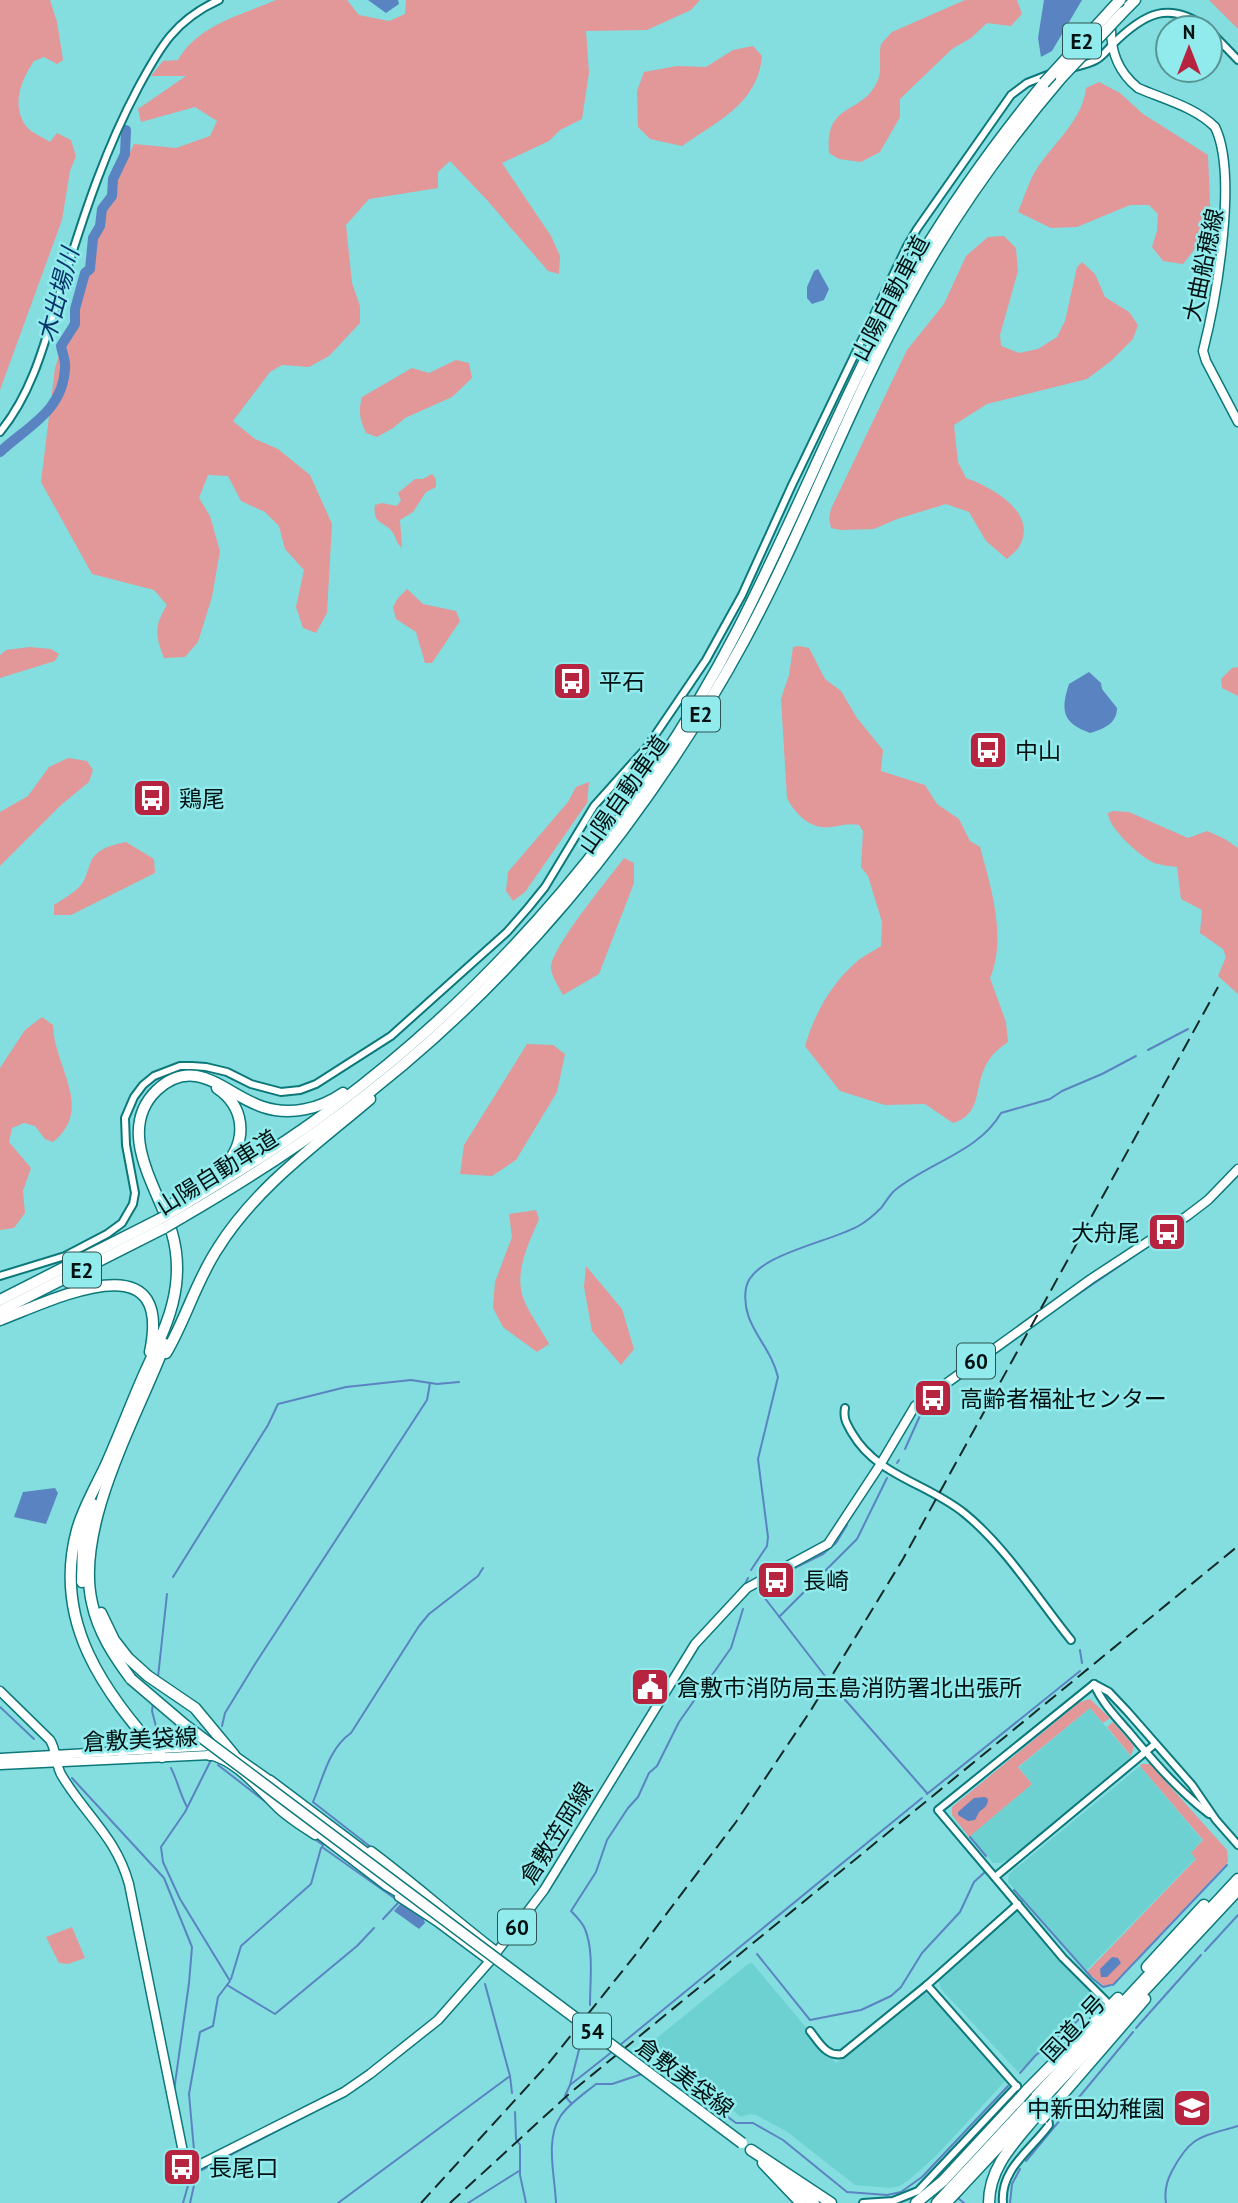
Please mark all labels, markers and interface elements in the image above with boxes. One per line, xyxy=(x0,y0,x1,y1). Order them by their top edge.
north arrow xyxy=(1154,14,1224,84)
text: N xyxy=(1183,20,1195,44)
road number: E2 xyxy=(1063,23,1101,58)
street label: 大曲船穂線 xyxy=(1177,206,1229,324)
street label: 山陽自動車道 xyxy=(845,230,935,366)
water label: 木出場川 xyxy=(31,242,86,345)
bus stop icon: 平石 xyxy=(551,660,593,702)
place label: 平石 xyxy=(599,667,645,696)
road number: E2 xyxy=(682,696,720,732)
street label: 山陽自動車道 xyxy=(572,729,674,859)
bus stop icon: 中山 xyxy=(967,729,1009,771)
place label: 中山 xyxy=(1015,736,1061,765)
bus stop icon: 鶏尾 xyxy=(131,777,173,819)
place label: 鶏尾 xyxy=(179,784,225,813)
street label: 山陽自動車道 xyxy=(151,1123,283,1221)
bus stop icon: 大舟尾 xyxy=(1146,1211,1188,1253)
place label: 大舟尾 xyxy=(1071,1218,1140,1247)
road number: E2 xyxy=(63,1252,101,1288)
road number: 60 xyxy=(957,1344,995,1378)
bus stop icon: 高齢者福祉センター xyxy=(912,1377,954,1419)
place label: 高齢者福祉センター xyxy=(960,1384,1167,1413)
bus stop icon: 長崎 xyxy=(755,1559,797,1601)
place label: 長崎 xyxy=(803,1566,849,1595)
public building icon: 倉敷市消防局玉島消防署北出張所 xyxy=(629,1666,671,1708)
place label: 倉敷市消防局玉島消防署北出張所 xyxy=(677,1673,1022,1702)
street label: 倉敷美袋線 xyxy=(82,1722,198,1756)
street label: 倉敷笠岡線 xyxy=(513,1777,599,1889)
road number: 60 xyxy=(498,1910,536,1944)
street label: 国道2号 xyxy=(1035,1988,1111,2068)
road number: 54 xyxy=(573,2014,611,2048)
street label: 倉敷美袋線 xyxy=(630,2031,740,2123)
school or university icon: 中新田幼稚園 xyxy=(1171,2087,1213,2129)
place label: 中新田幼稚園 xyxy=(1027,2094,1165,2123)
bus stop icon: 長尾口 xyxy=(161,2146,203,2188)
place label: 長尾口 xyxy=(209,2153,278,2182)

